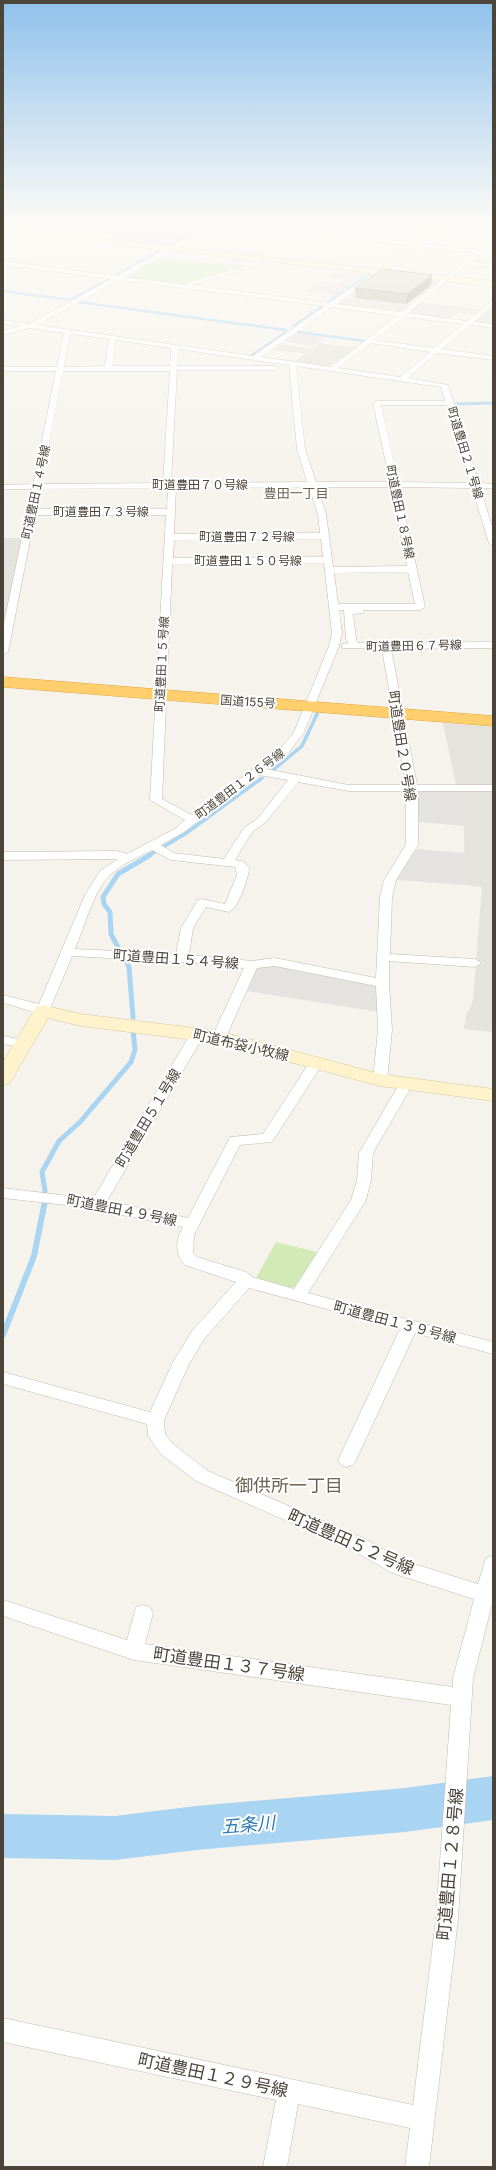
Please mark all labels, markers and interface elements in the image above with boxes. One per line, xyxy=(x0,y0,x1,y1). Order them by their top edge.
street label: 町道豊田２１号線 xyxy=(444,405,487,501)
street label: 町道豊田１４号線 xyxy=(18,443,53,540)
street label: 町道豊田１８号線 xyxy=(383,463,418,560)
street label: 町道豊田７０号線 xyxy=(152,477,248,492)
district label: 豊田一丁目 xyxy=(263,485,329,501)
street label: 町道豊田７３号線 xyxy=(53,504,149,519)
street label: 町道豊田７２号線 xyxy=(199,529,295,544)
street label: 町道豊田１５０号線 xyxy=(194,553,302,568)
street label: 町道豊田１５号線 xyxy=(151,616,172,712)
street label: 町道豊田６７号線 xyxy=(366,637,462,654)
street label: 町道豊田２０号線 xyxy=(385,689,420,803)
street label: 国道155号 xyxy=(220,692,276,711)
street label: 町道豊田１２６号線 xyxy=(192,745,287,822)
street label: 町道豊田１５４号線 xyxy=(113,946,239,971)
street label: 町道布袋小牧線 xyxy=(191,1025,291,1064)
street label: 町道豊田５１号線 xyxy=(111,1065,184,1170)
street label: 町道豊田４９号線 xyxy=(66,1190,179,1229)
street label: 町道豊田１３９号線 xyxy=(332,1297,458,1346)
district label: 御供所一丁目 xyxy=(235,1475,343,1496)
street label: 町道豊田５２号線 xyxy=(285,1505,417,1579)
street label: 町道豊田１３７号線 xyxy=(152,1643,306,1685)
street label: 町道豊田１２８号線 xyxy=(433,1787,467,1941)
water label: 五条川 xyxy=(220,1812,278,1837)
street label: 町道豊田１２９号線 xyxy=(136,2049,290,2101)

